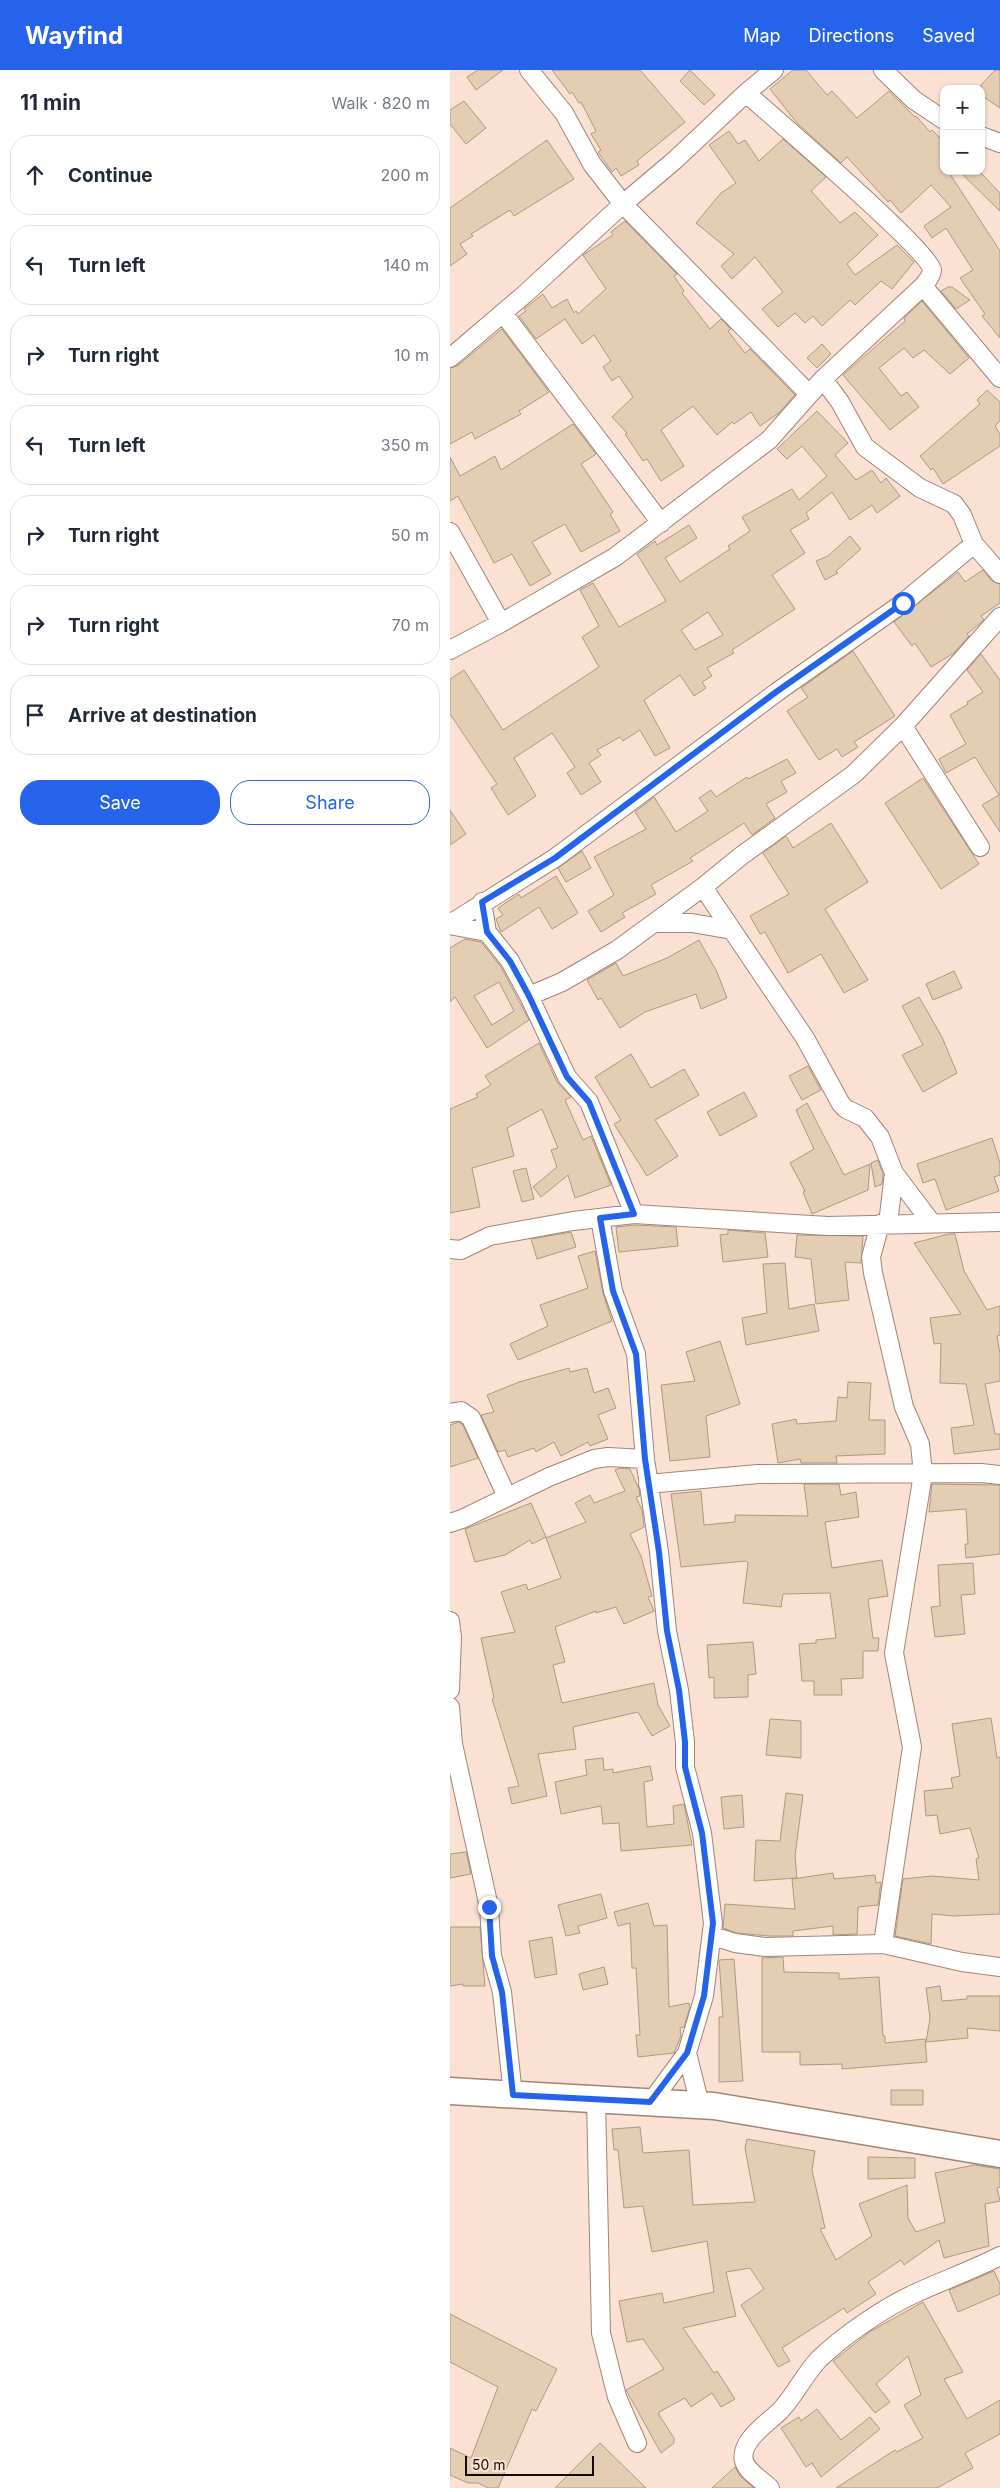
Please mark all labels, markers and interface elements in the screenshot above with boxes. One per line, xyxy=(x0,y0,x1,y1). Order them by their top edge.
text: Wayfind xyxy=(25,21,123,50)
text: Map xyxy=(743,25,781,46)
text: Directions xyxy=(809,25,894,46)
text: Saved xyxy=(922,25,975,46)
map controls xyxy=(940,85,985,175)
button: + xyxy=(940,85,985,130)
text: 11 min xyxy=(20,90,81,115)
text: Walk · 820 m xyxy=(332,93,430,113)
button: − xyxy=(940,130,985,175)
icon: ahead xyxy=(21,161,49,189)
text: Continue xyxy=(68,164,153,187)
text: 200 m xyxy=(381,165,429,185)
icon: left xyxy=(21,251,49,279)
text: Turn left xyxy=(68,254,146,277)
text: 140 m xyxy=(384,255,429,275)
icon: right xyxy=(21,341,49,369)
text: Turn right xyxy=(68,344,159,367)
text: 10 m xyxy=(394,345,429,365)
icon: left xyxy=(21,431,49,459)
text: Turn left xyxy=(68,434,146,457)
text: 350 m xyxy=(381,435,429,455)
icon: right xyxy=(21,521,49,549)
text: Turn right xyxy=(68,524,159,547)
text: 50 m xyxy=(391,525,429,545)
route start xyxy=(892,592,915,615)
icon: right xyxy=(21,611,49,639)
text: Turn right xyxy=(68,614,159,637)
text: 70 m xyxy=(392,615,429,635)
icon: arrive xyxy=(21,701,49,729)
text: Arrive at destination xyxy=(68,704,257,727)
button: Save xyxy=(20,780,220,825)
button: Share xyxy=(230,780,430,825)
route end xyxy=(478,1896,501,1919)
scale bar xyxy=(465,2453,594,2476)
text: 50 m xyxy=(472,2456,506,2473)

